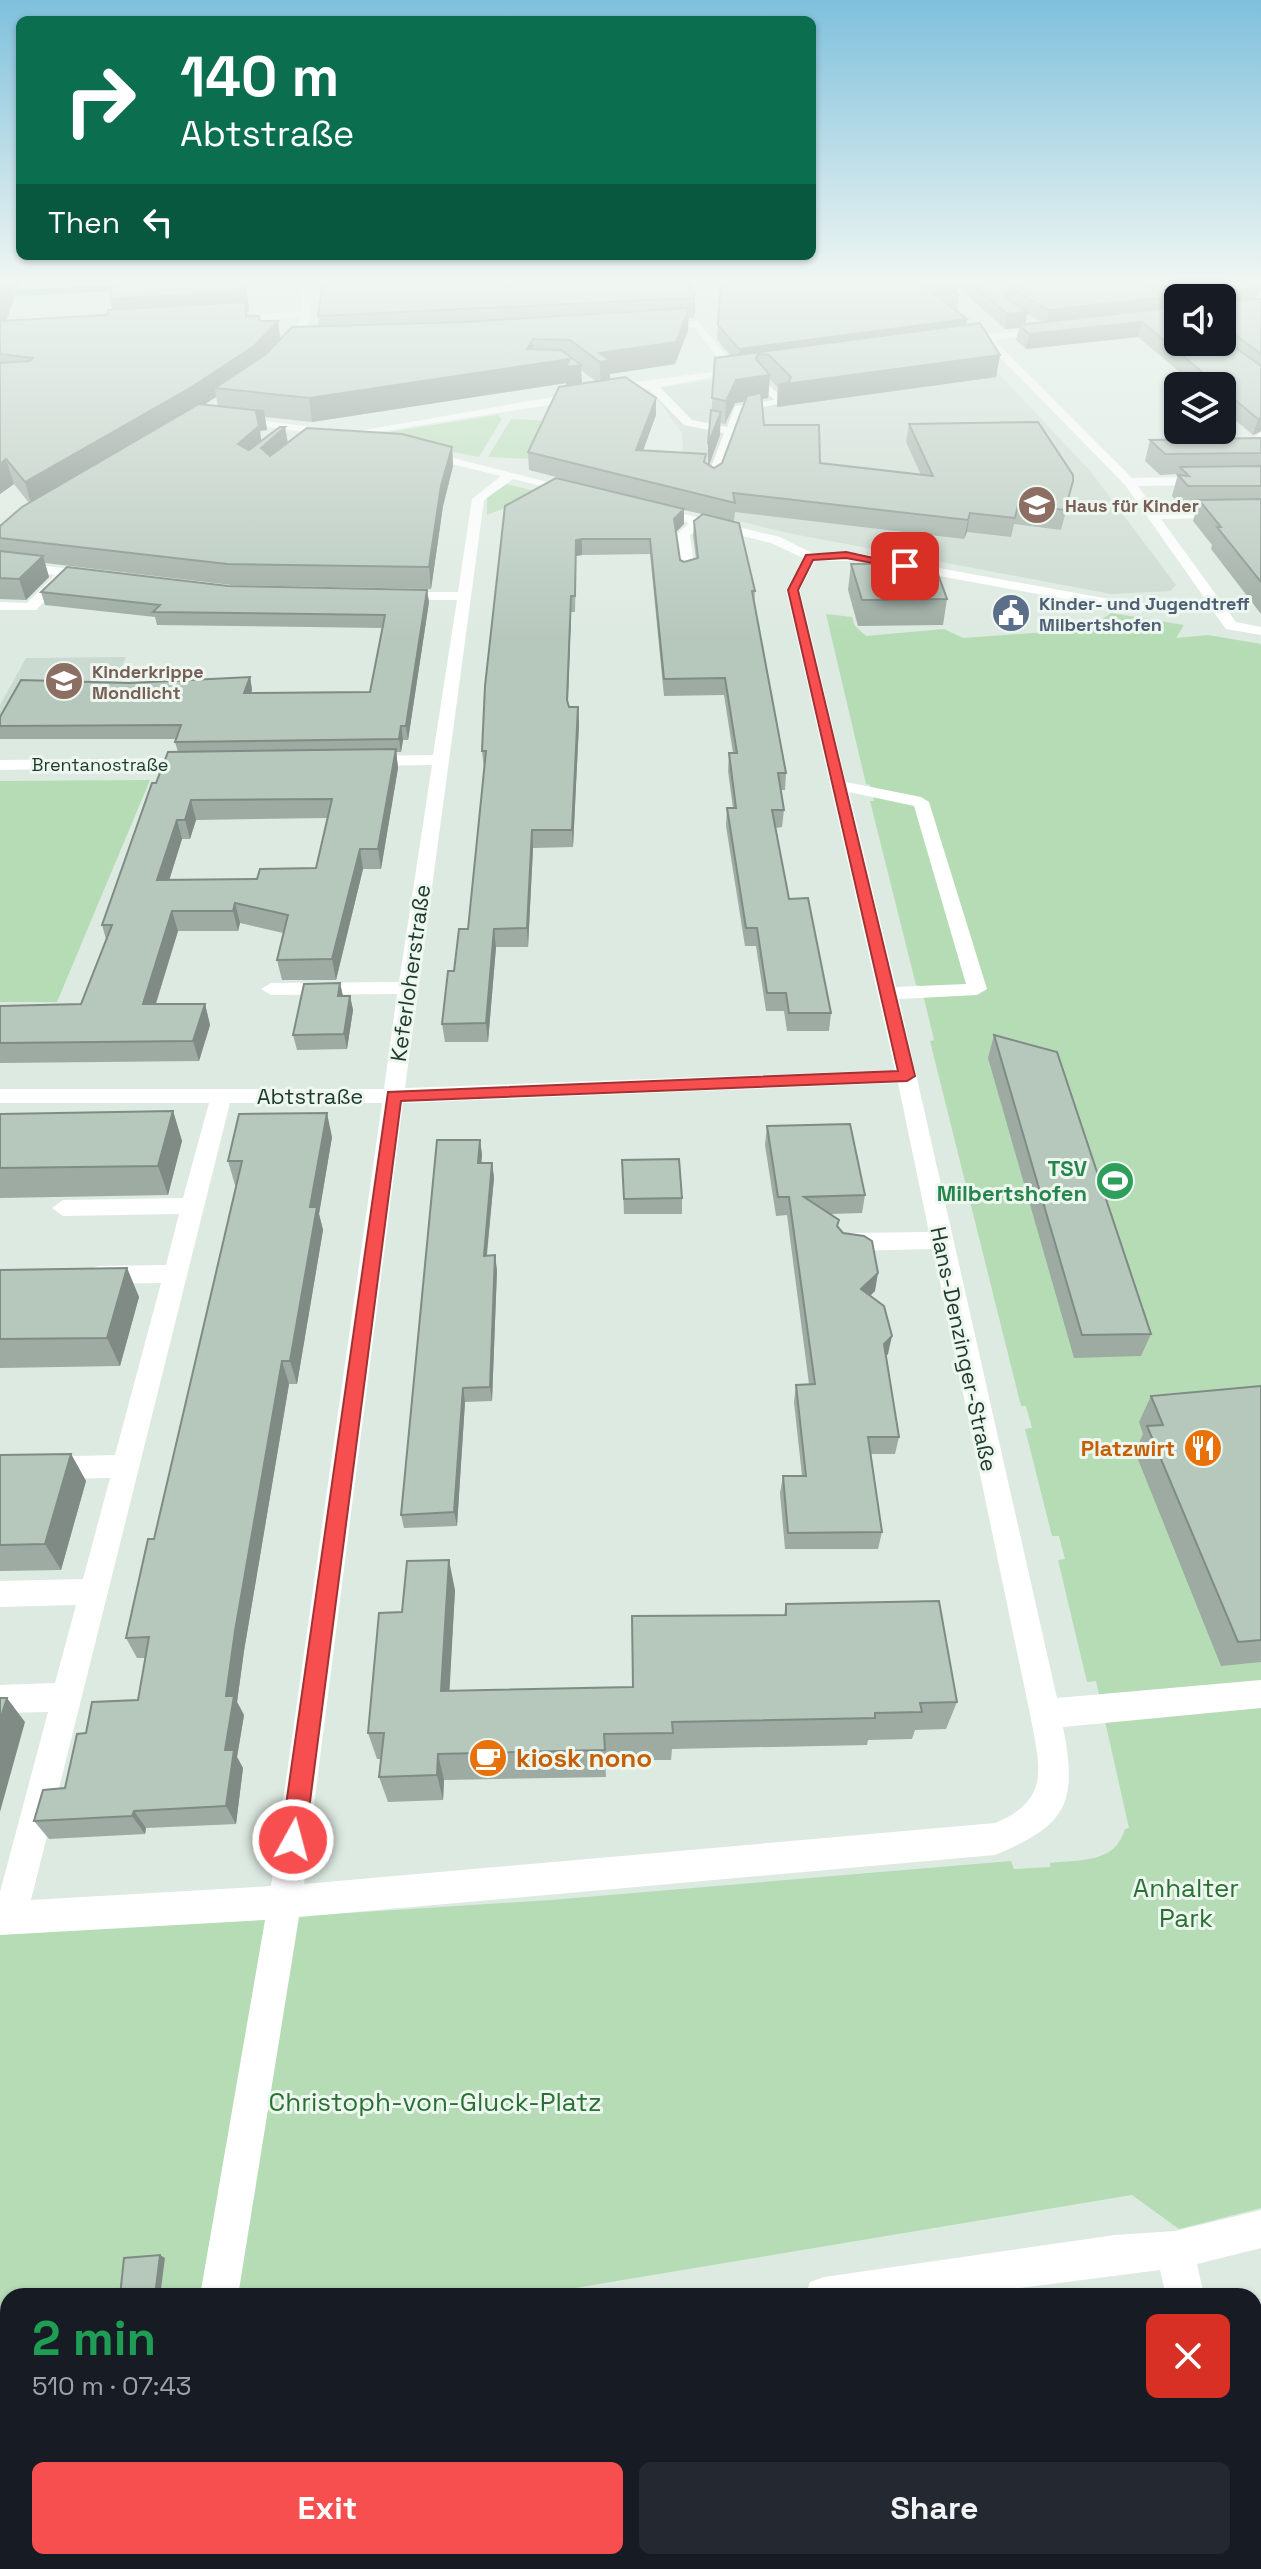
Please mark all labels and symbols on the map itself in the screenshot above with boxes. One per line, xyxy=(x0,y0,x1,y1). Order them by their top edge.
school or university icon: Haus für Kinder xyxy=(1016,484,1058,526)
place label: Haus für Kinder xyxy=(1065,494,1199,517)
pin xyxy=(871,532,939,600)
public building icon: Kinder- und Jugendtreff Milbertshofen xyxy=(990,592,1032,634)
place label: Kinder- und Jugendtreff Milbertshofen xyxy=(1039,592,1250,636)
school or university icon: Kinderkrippe Mondlicht xyxy=(43,660,85,702)
place label: Kinderkrippe Mondlicht xyxy=(92,660,204,704)
street label: Brentanostraße xyxy=(32,753,168,776)
street label: Keferloherstraße xyxy=(384,883,436,1063)
street label: Abtstraße xyxy=(257,1082,363,1110)
place label: TSV Milbertshofen xyxy=(937,1154,1087,1207)
sports icon: TSV Milbertshofen xyxy=(1094,1160,1136,1202)
street label: Hans-Denzinger-Straße xyxy=(924,1224,1004,1474)
restaurant icon: Platzwirt xyxy=(1182,1427,1224,1469)
place label: Platzwirt xyxy=(1081,1434,1175,1462)
cafe icon: kiosk nono xyxy=(467,1737,509,1779)
place label: kiosk nono xyxy=(516,1741,652,1775)
position arrow xyxy=(251,1798,335,1882)
park label: Anhalter Park xyxy=(1133,1871,1239,1935)
park label: Christoph-von-Gluck-Platz xyxy=(269,2085,601,2119)

